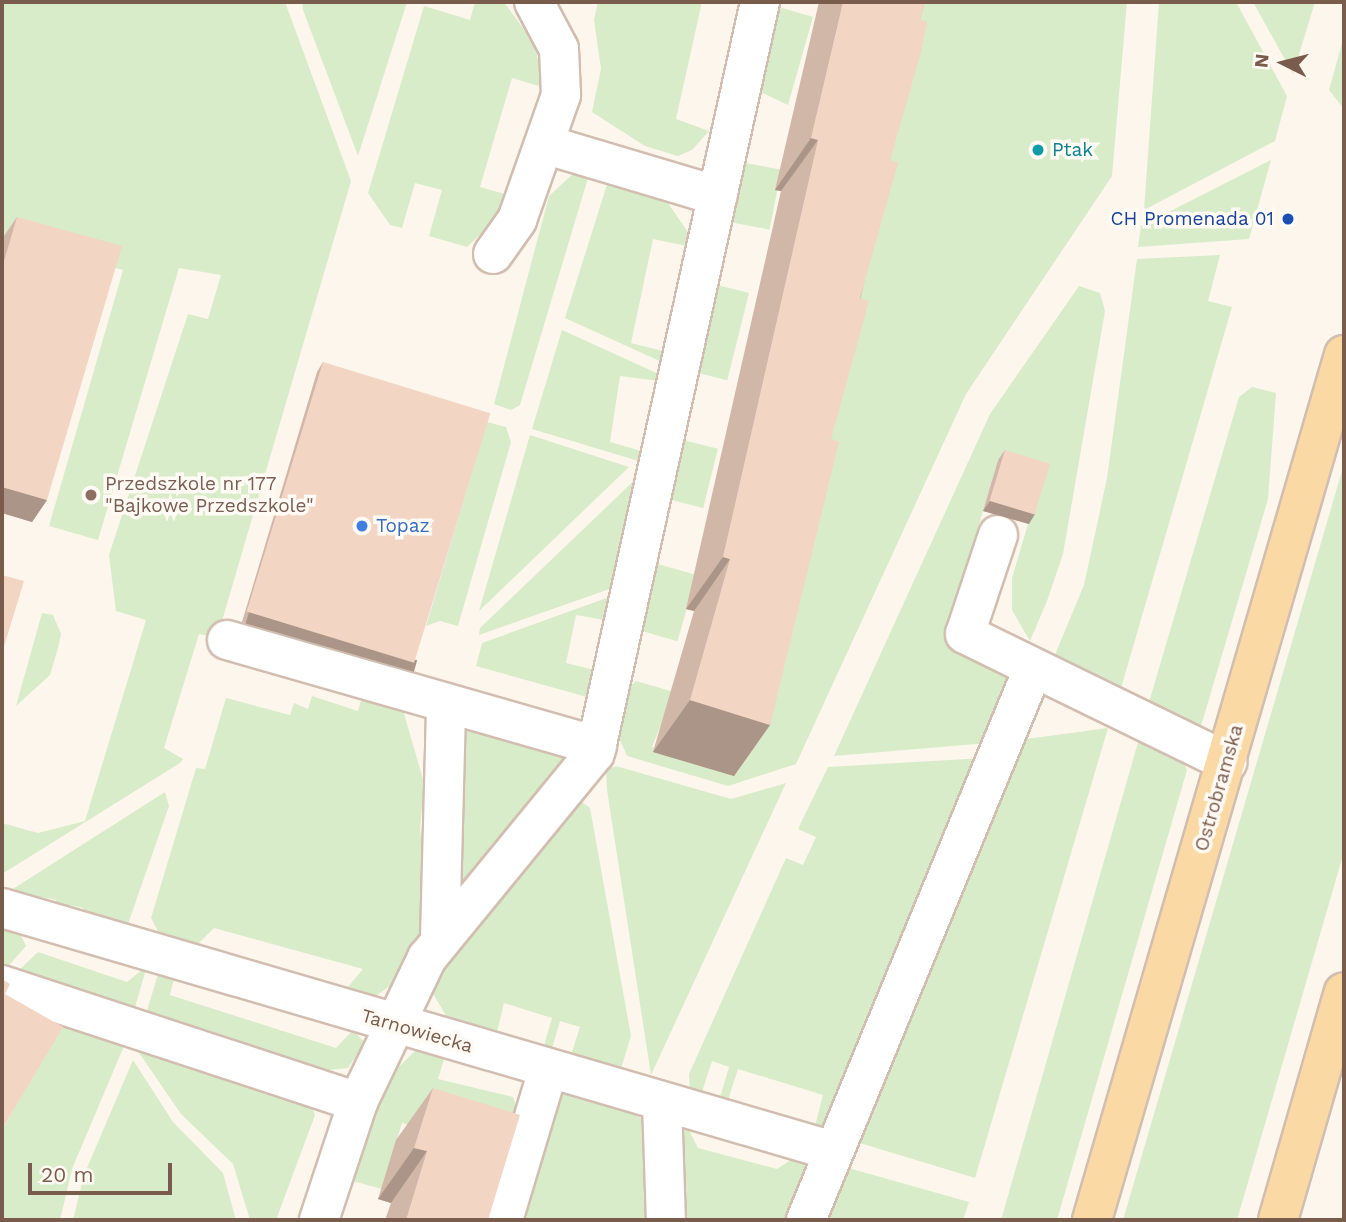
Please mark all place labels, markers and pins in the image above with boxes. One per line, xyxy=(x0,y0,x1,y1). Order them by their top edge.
place label: Ptak xyxy=(1052,139,1093,161)
marker: Ptak xyxy=(1030,142,1046,158)
place label: CH Promenada 01 xyxy=(1110,208,1274,230)
marker: CH Promenada 01 xyxy=(1280,211,1296,227)
place label: Przedszkole nr 177 "Bajkowe Przedszkole" xyxy=(105,473,314,517)
marker: Przedszkole nr 177 "Bajkowe Przedszkole" xyxy=(83,487,99,503)
place label: Topaz xyxy=(376,515,430,537)
marker: Topaz xyxy=(354,518,370,534)

